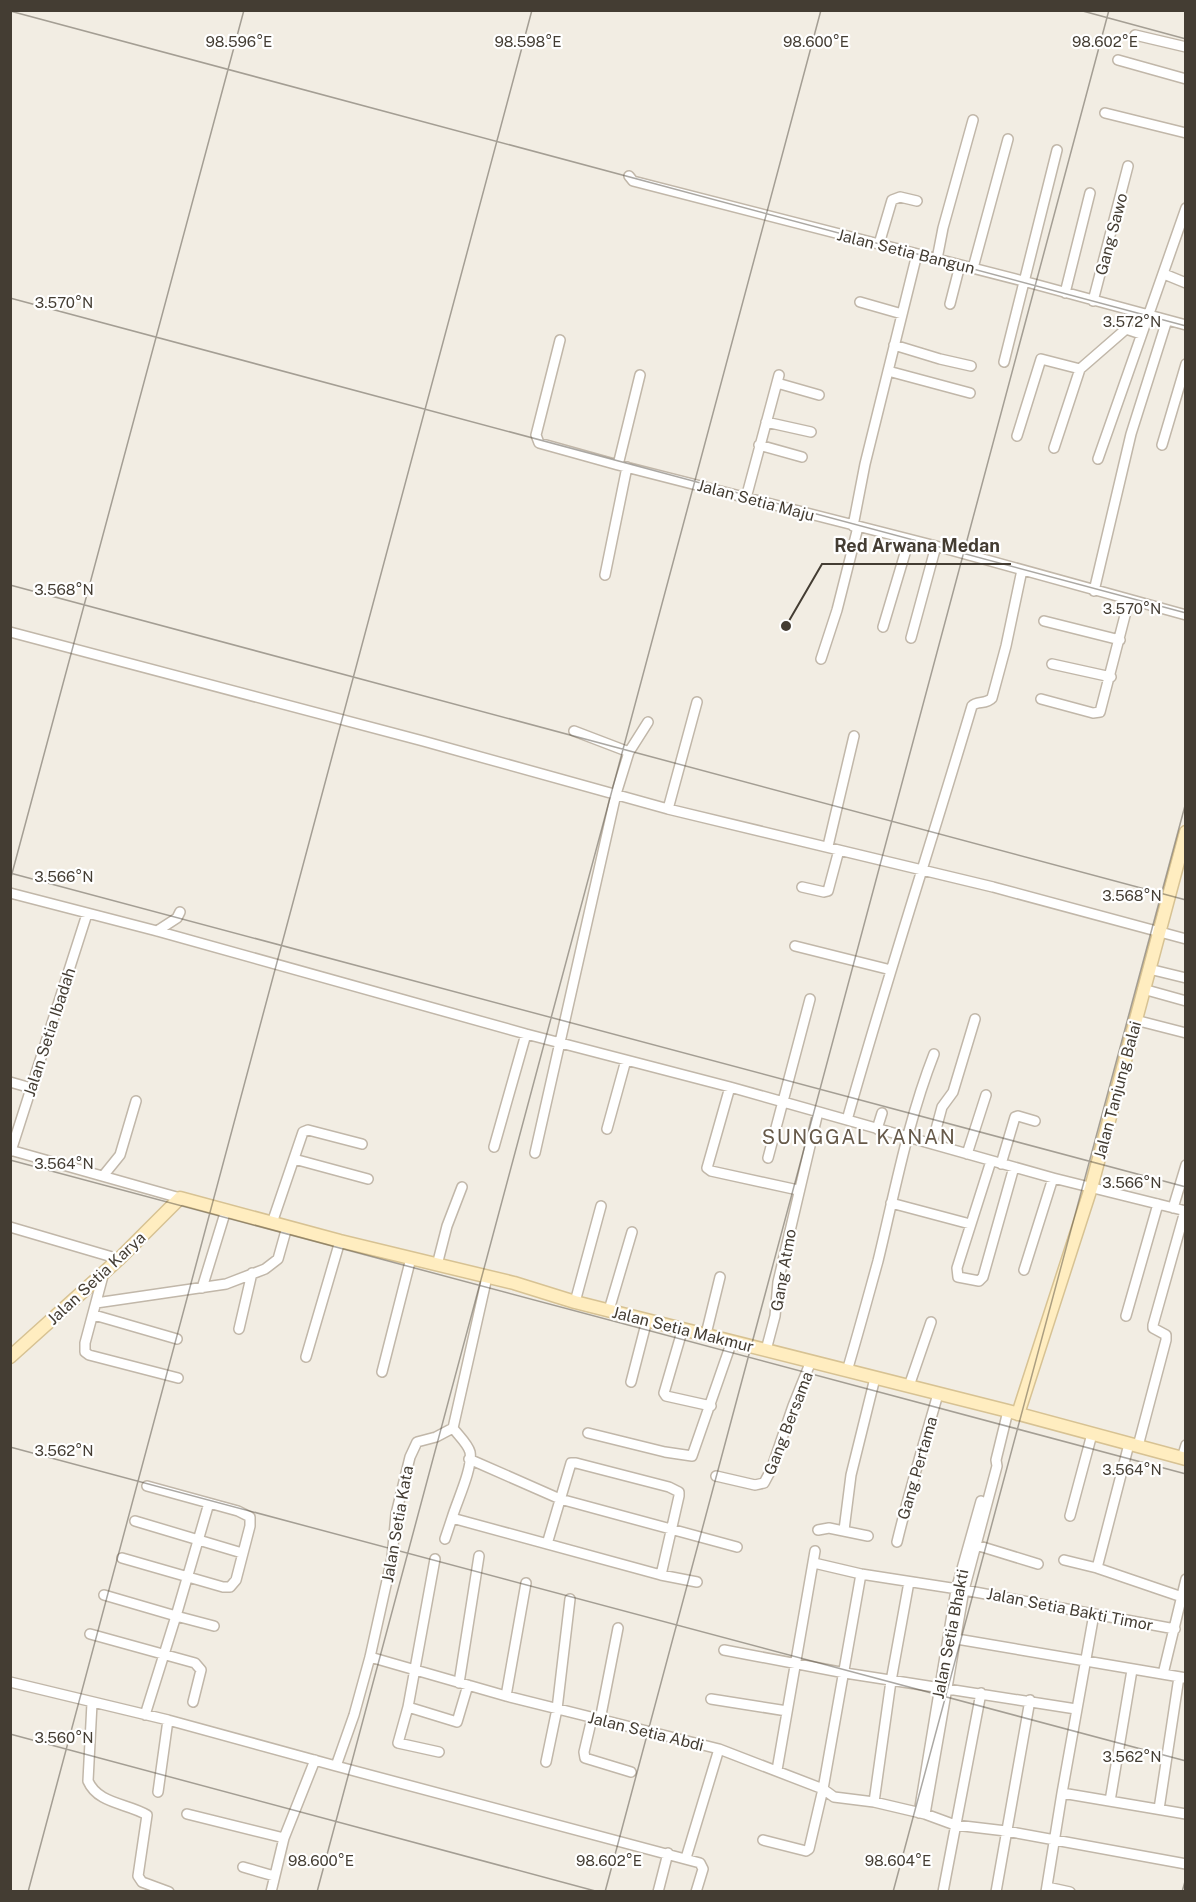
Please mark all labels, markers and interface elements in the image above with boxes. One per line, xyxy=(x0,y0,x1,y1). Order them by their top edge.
text: 98.596°E xyxy=(206,33,272,50)
text: 98.598°E xyxy=(494,33,562,50)
text: 98.600°E xyxy=(783,33,849,50)
text: 98.602°E xyxy=(1072,33,1138,50)
street label: Gang Sawo xyxy=(1091,191,1132,277)
street label: Jalan Setia Bangun xyxy=(835,225,977,278)
text: 3.570°N xyxy=(35,294,93,311)
text: 3.572°N xyxy=(1103,313,1161,330)
street label: Jalan Setia Maju xyxy=(695,476,817,525)
callout: Red Arwana Medan xyxy=(822,528,1011,564)
text: Red Arwana Medan xyxy=(834,535,1000,556)
text: 3.568°N xyxy=(34,581,94,598)
text: 3.570°N xyxy=(1103,600,1161,617)
text: 3.566°N xyxy=(34,868,94,885)
text: 3.568°N xyxy=(1102,887,1162,904)
street label: Jalan Setia Ibadah xyxy=(20,965,79,1099)
street label: Jalan Tanjung Balai xyxy=(1090,1019,1145,1161)
district label: SUNGGAL KANAN xyxy=(762,1125,956,1149)
text: 3.564°N xyxy=(34,1155,94,1172)
text: 3.566°N xyxy=(1102,1174,1162,1191)
street label: Gang Atmo xyxy=(767,1227,800,1313)
street label: Jalan Setia Karya xyxy=(43,1228,149,1329)
street label: Jalan Setia Makmur xyxy=(610,1303,756,1356)
street label: Gang Bersama xyxy=(760,1369,817,1478)
street label: Gang Pertama xyxy=(894,1414,941,1522)
text: 3.562°N xyxy=(35,1442,93,1459)
text: 3.564°N xyxy=(1102,1461,1162,1478)
street label: Jalan Setia Kata xyxy=(378,1464,417,1584)
street label: Jalan Setia Bhakti xyxy=(929,1568,972,1701)
street label: Jalan Setia Bakti Timor xyxy=(985,1584,1155,1635)
street label: Jalan Setia Abdi xyxy=(586,1708,706,1755)
text: 3.560°N xyxy=(34,1729,94,1746)
text: 3.562°N xyxy=(1103,1748,1161,1765)
text: 98.600°E xyxy=(288,1852,354,1869)
text: 98.602°E xyxy=(576,1852,642,1869)
text: 98.604°E xyxy=(865,1852,931,1869)

